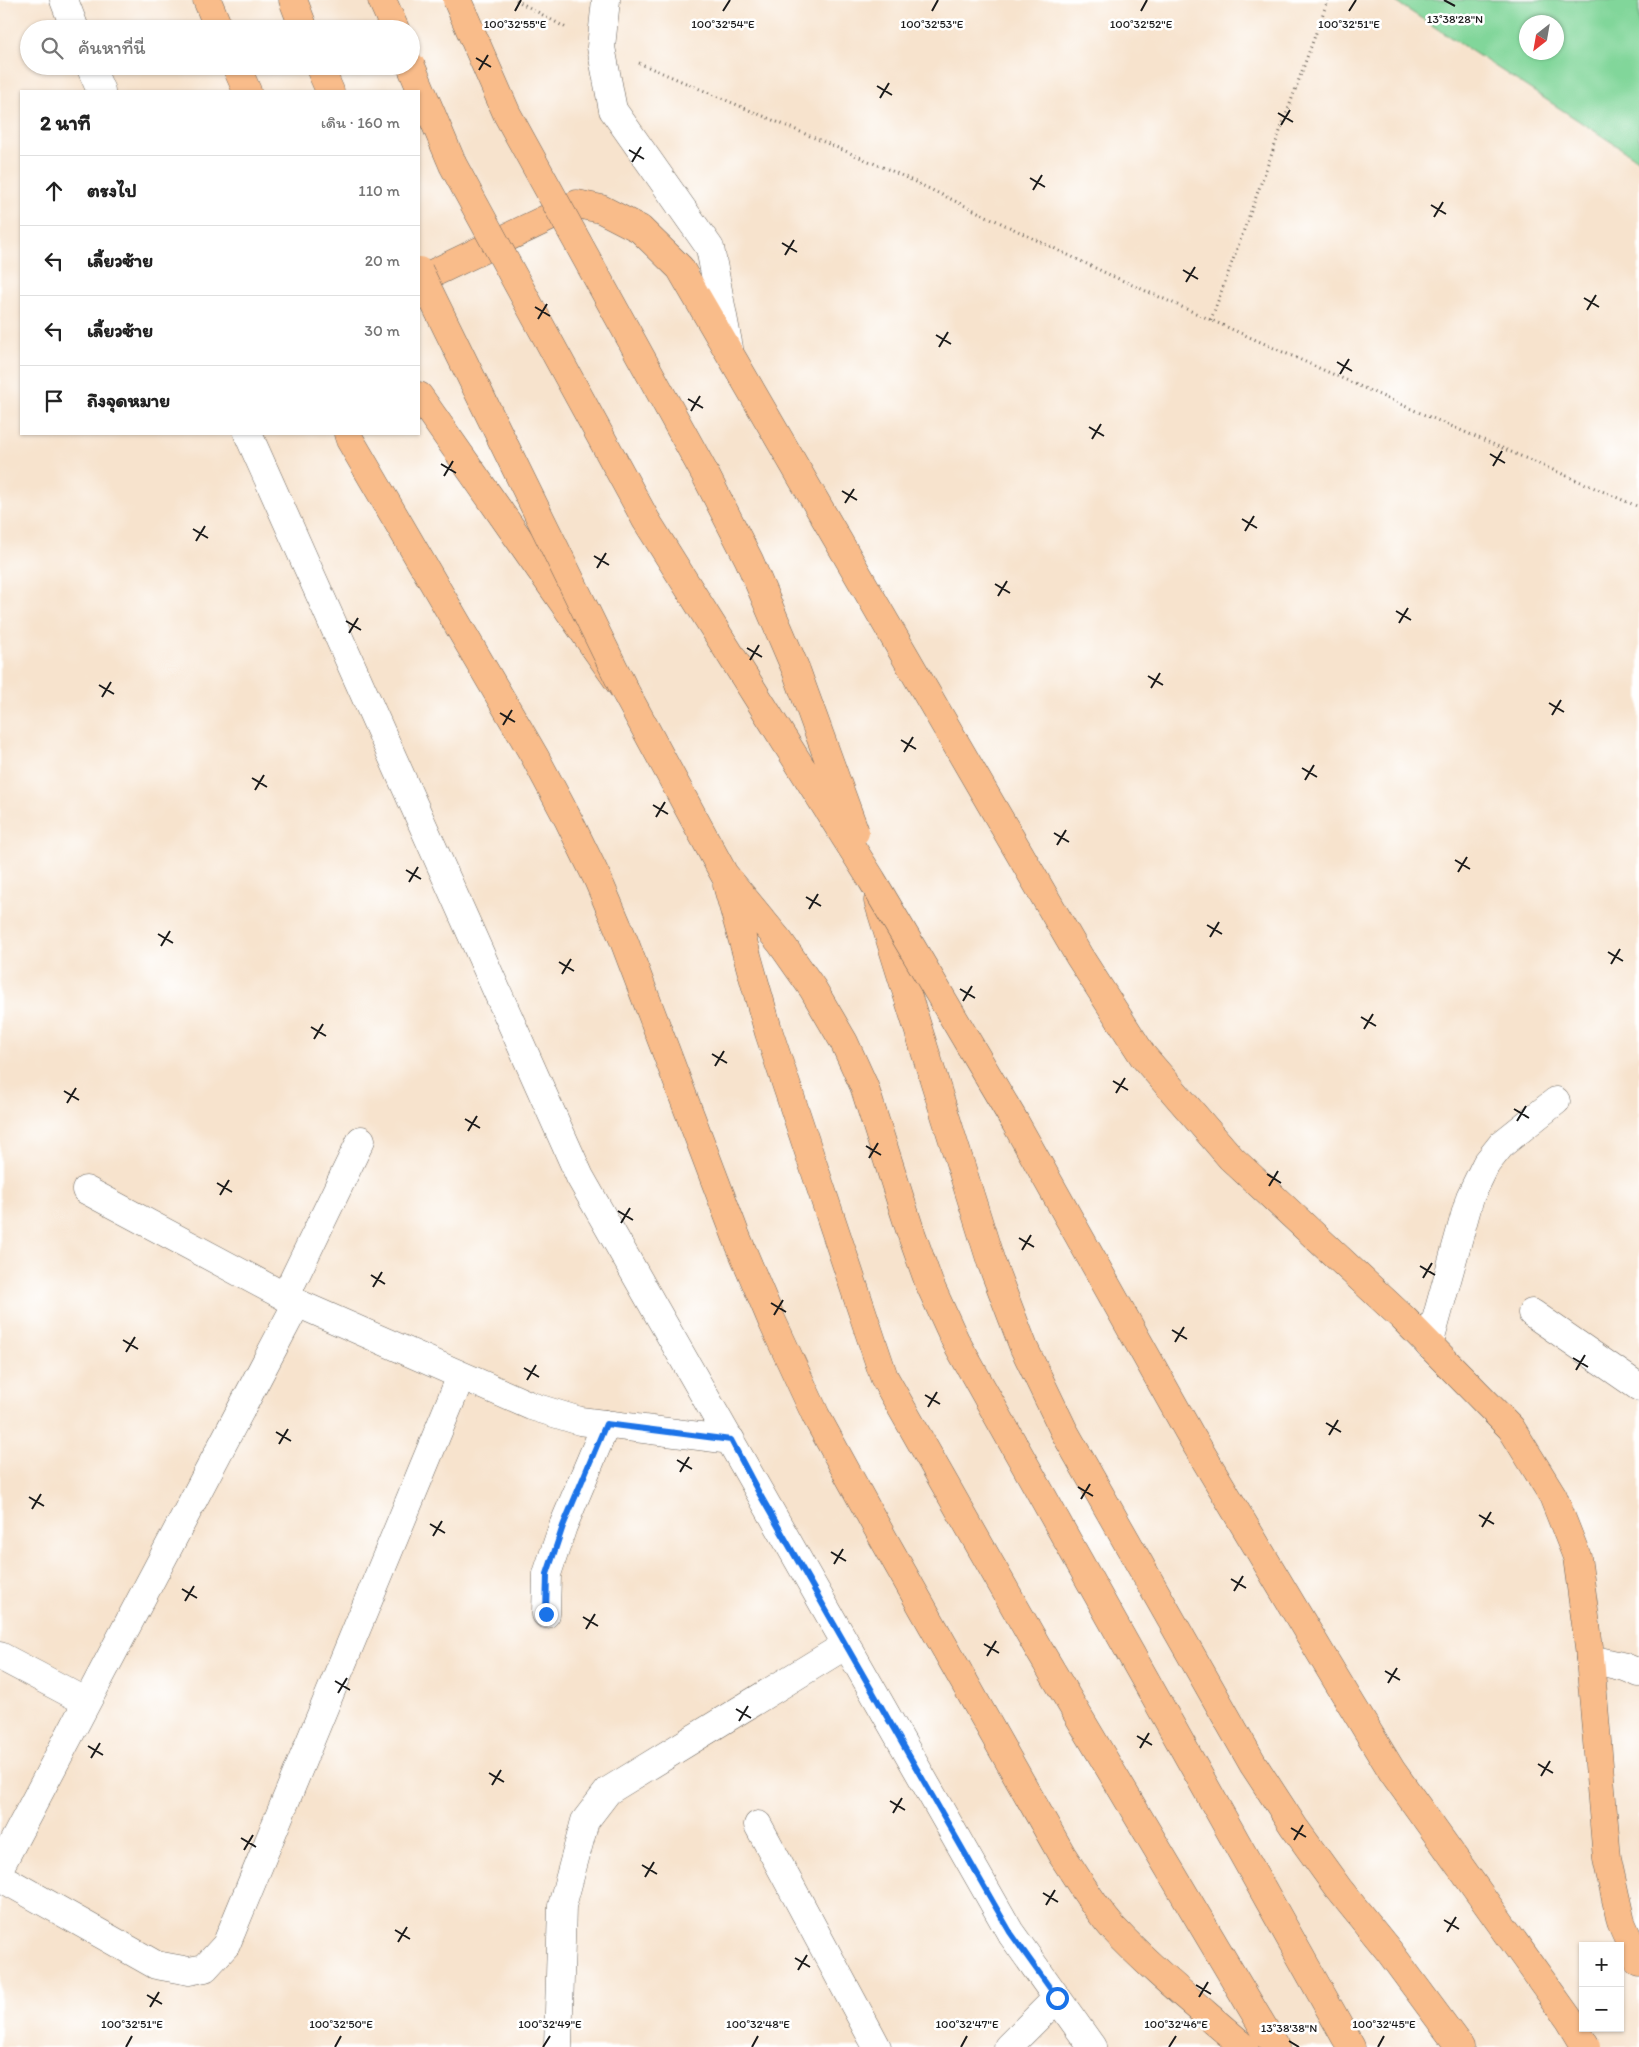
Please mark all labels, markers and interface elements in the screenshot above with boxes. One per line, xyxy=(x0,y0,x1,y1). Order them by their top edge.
text: 13°38'28"N xyxy=(1427,12,1483,26)
north arrow xyxy=(1519,15,1564,60)
text: 100°32'55"E xyxy=(484,17,547,31)
text: 100°32'54"E xyxy=(691,17,755,31)
text: 100°32'53"E xyxy=(901,17,964,31)
text: 100°32'52"E xyxy=(1110,17,1173,31)
text: 100°32'51"E xyxy=(1318,17,1380,31)
search box xyxy=(20,20,420,75)
icon: search xyxy=(38,34,66,62)
text: ค้นหาที่นี่ xyxy=(78,36,146,59)
text: 2 นาที xyxy=(40,110,91,135)
text: เดิน · 160 m xyxy=(321,113,400,132)
icon: ahead xyxy=(40,177,68,205)
text: ตรงไป xyxy=(87,179,137,202)
text: 110 m xyxy=(358,181,400,200)
icon: left xyxy=(40,247,68,275)
text: เลี้ยวซ้าย xyxy=(87,249,153,272)
text: 20 m xyxy=(365,251,400,270)
icon: left xyxy=(40,317,68,345)
text: เลี้ยวซ้าย xyxy=(87,319,153,342)
text: 30 m xyxy=(364,321,400,340)
icon: arrive xyxy=(40,387,68,415)
text: ถึงจุดหมาย xyxy=(87,389,170,412)
route end xyxy=(535,1603,558,1626)
map controls xyxy=(1579,1942,1624,2032)
button: + xyxy=(1579,1942,1624,1987)
route start xyxy=(1046,1987,1069,2010)
button: − xyxy=(1579,1987,1624,2032)
text: 100°32'51"E xyxy=(101,2017,163,2031)
text: 100°32'50"E xyxy=(309,2017,373,2031)
text: 100°32'49"E xyxy=(518,2017,582,2031)
text: 100°32'48"E xyxy=(726,2017,790,2031)
text: 100°32'47"E xyxy=(935,2017,999,2031)
text: 100°32'46"E xyxy=(1144,2017,1208,2031)
text: 100°32'45"E xyxy=(1352,2017,1416,2031)
text: 13°38'38"N xyxy=(1261,2021,1317,2035)

